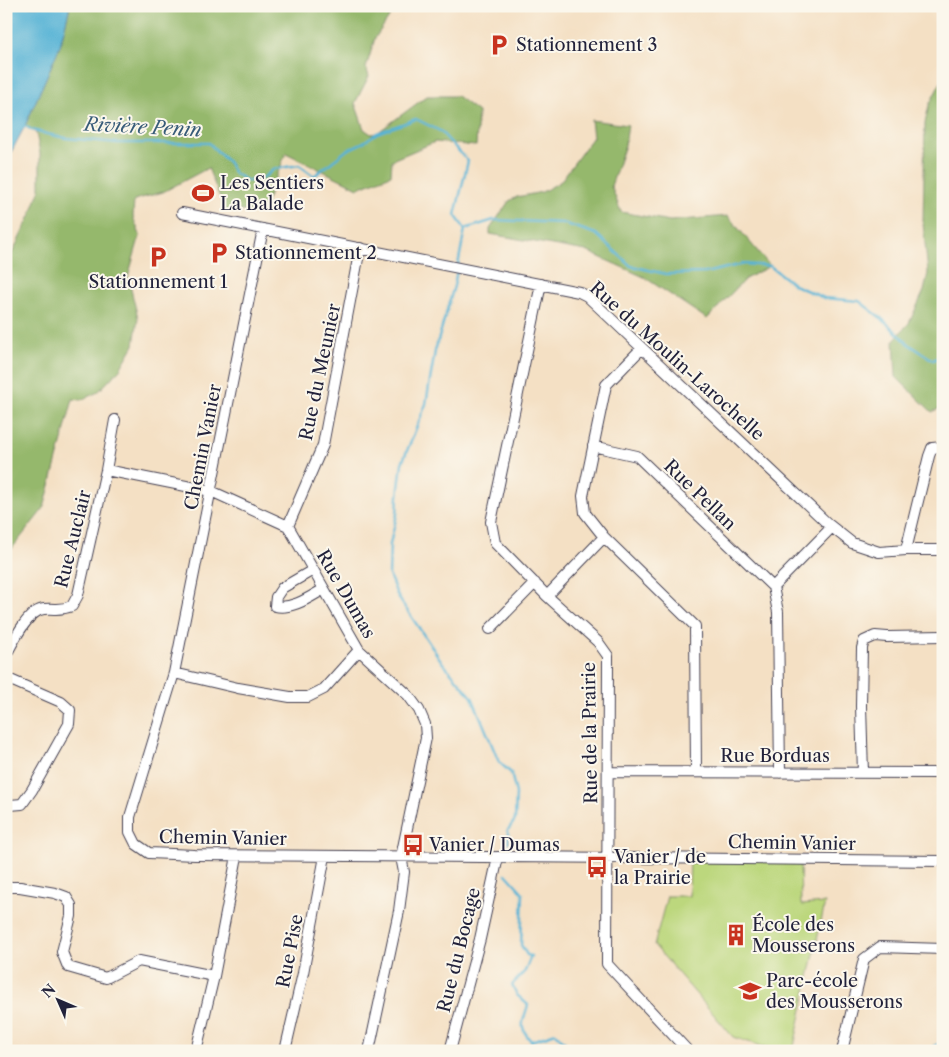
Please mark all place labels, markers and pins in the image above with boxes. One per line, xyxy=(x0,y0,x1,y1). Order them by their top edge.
parking icon: Stationnement 3 xyxy=(486,32,512,58)
place label: Stationnement 3 xyxy=(516,34,657,56)
place label: Les Sentiers La Balade xyxy=(220,172,324,215)
sports icon: Les Sentiers La Balade xyxy=(190,180,216,206)
parking icon: Stationnement 2 xyxy=(206,240,232,266)
place label: Stationnement 2 xyxy=(235,242,377,264)
parking icon: Stationnement 1 xyxy=(145,244,171,270)
place label: Stationnement 1 xyxy=(89,271,228,293)
bus stop icon: Vanier / Dumas xyxy=(400,832,426,858)
place label: Vanier / Dumas xyxy=(428,834,560,856)
place label: Vanier / de la Prairie xyxy=(613,846,706,889)
bus stop icon: Vanier / de la Prairie xyxy=(584,854,610,880)
place label: École des Mousserons xyxy=(752,913,855,957)
building icon: École des Mousserons xyxy=(723,922,749,948)
place label: Parc-école des Mousserons xyxy=(766,970,903,1013)
school or university icon: Parc-école des Mousserons xyxy=(737,978,763,1004)

